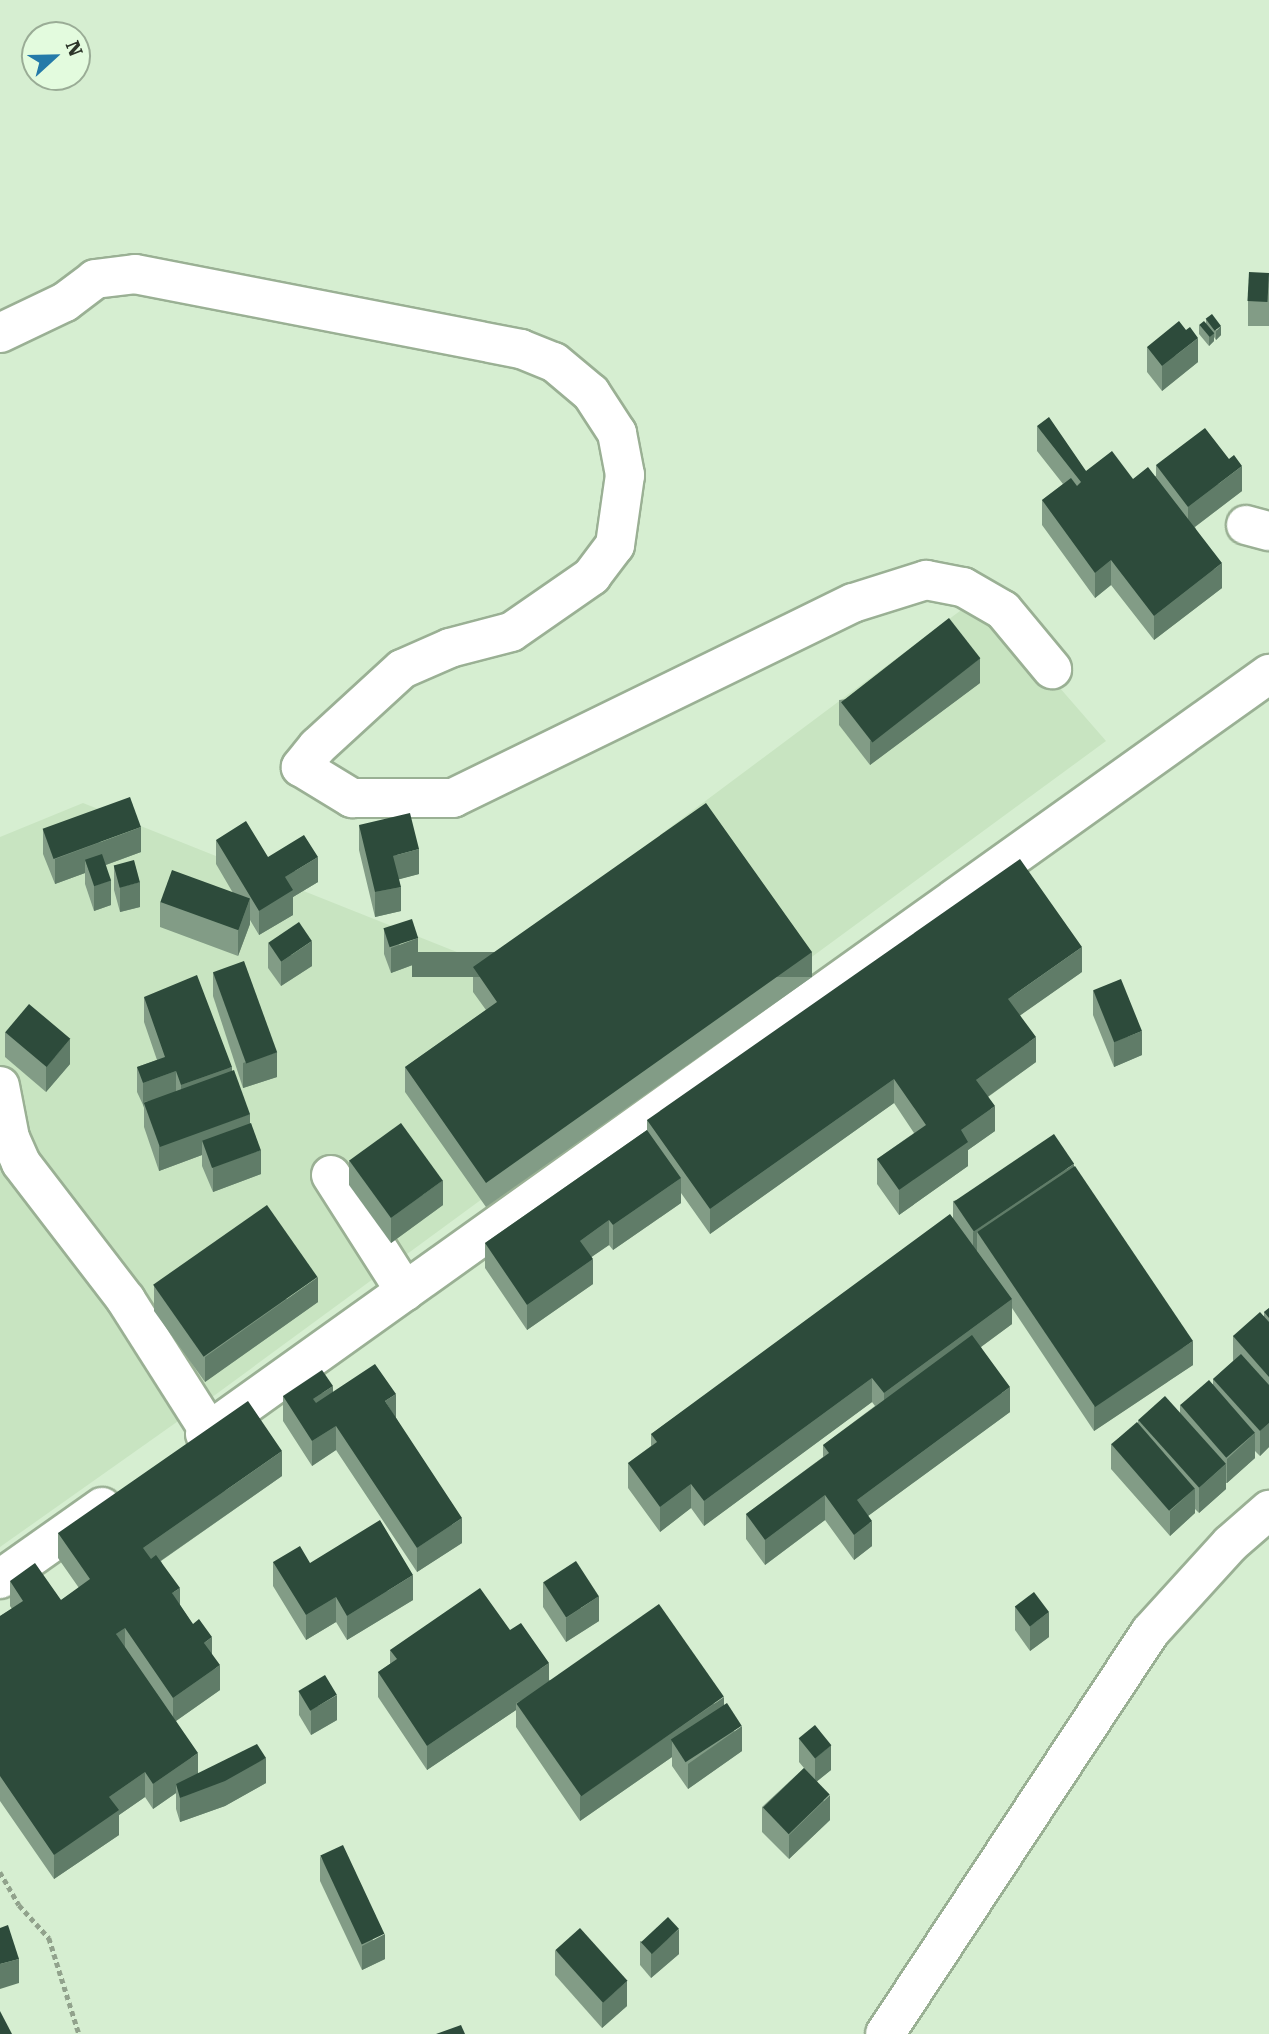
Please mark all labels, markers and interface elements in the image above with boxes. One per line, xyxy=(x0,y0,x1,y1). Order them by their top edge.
north arrow xyxy=(21,21,91,91)
text: N xyxy=(61,38,87,60)

